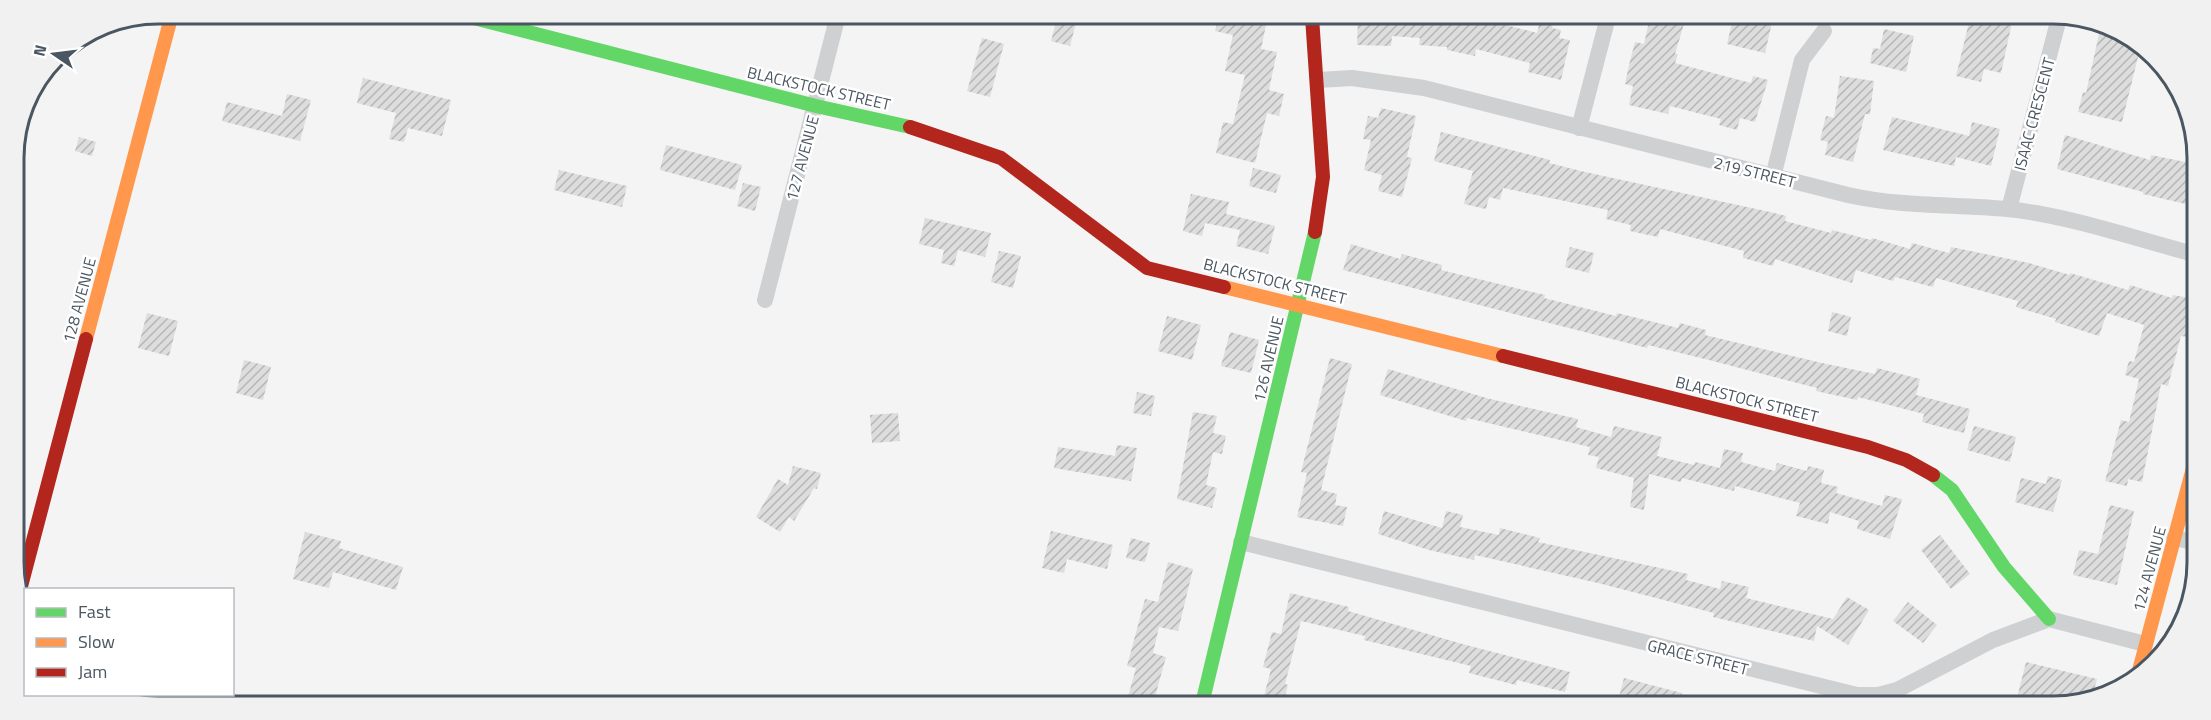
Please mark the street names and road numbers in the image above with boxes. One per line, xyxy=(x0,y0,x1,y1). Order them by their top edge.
street label: ISAAC CRESCENT xyxy=(2007,54,2061,173)
street label: BLACKSTOCK STREET xyxy=(745,60,894,116)
street label: 127 AVENUE xyxy=(779,112,825,203)
street label: 219 STREET xyxy=(1712,150,1799,194)
street label: BLACKSTOCK STREET xyxy=(1201,252,1349,310)
street label: 128 AVENUE xyxy=(56,254,102,345)
street label: 126 AVENUE xyxy=(1246,313,1290,404)
street label: BLACKSTOCK STREET xyxy=(1673,370,1821,428)
street label: 124 AVENUE xyxy=(2126,523,2172,614)
street label: GRACE STREET xyxy=(1645,633,1751,681)

